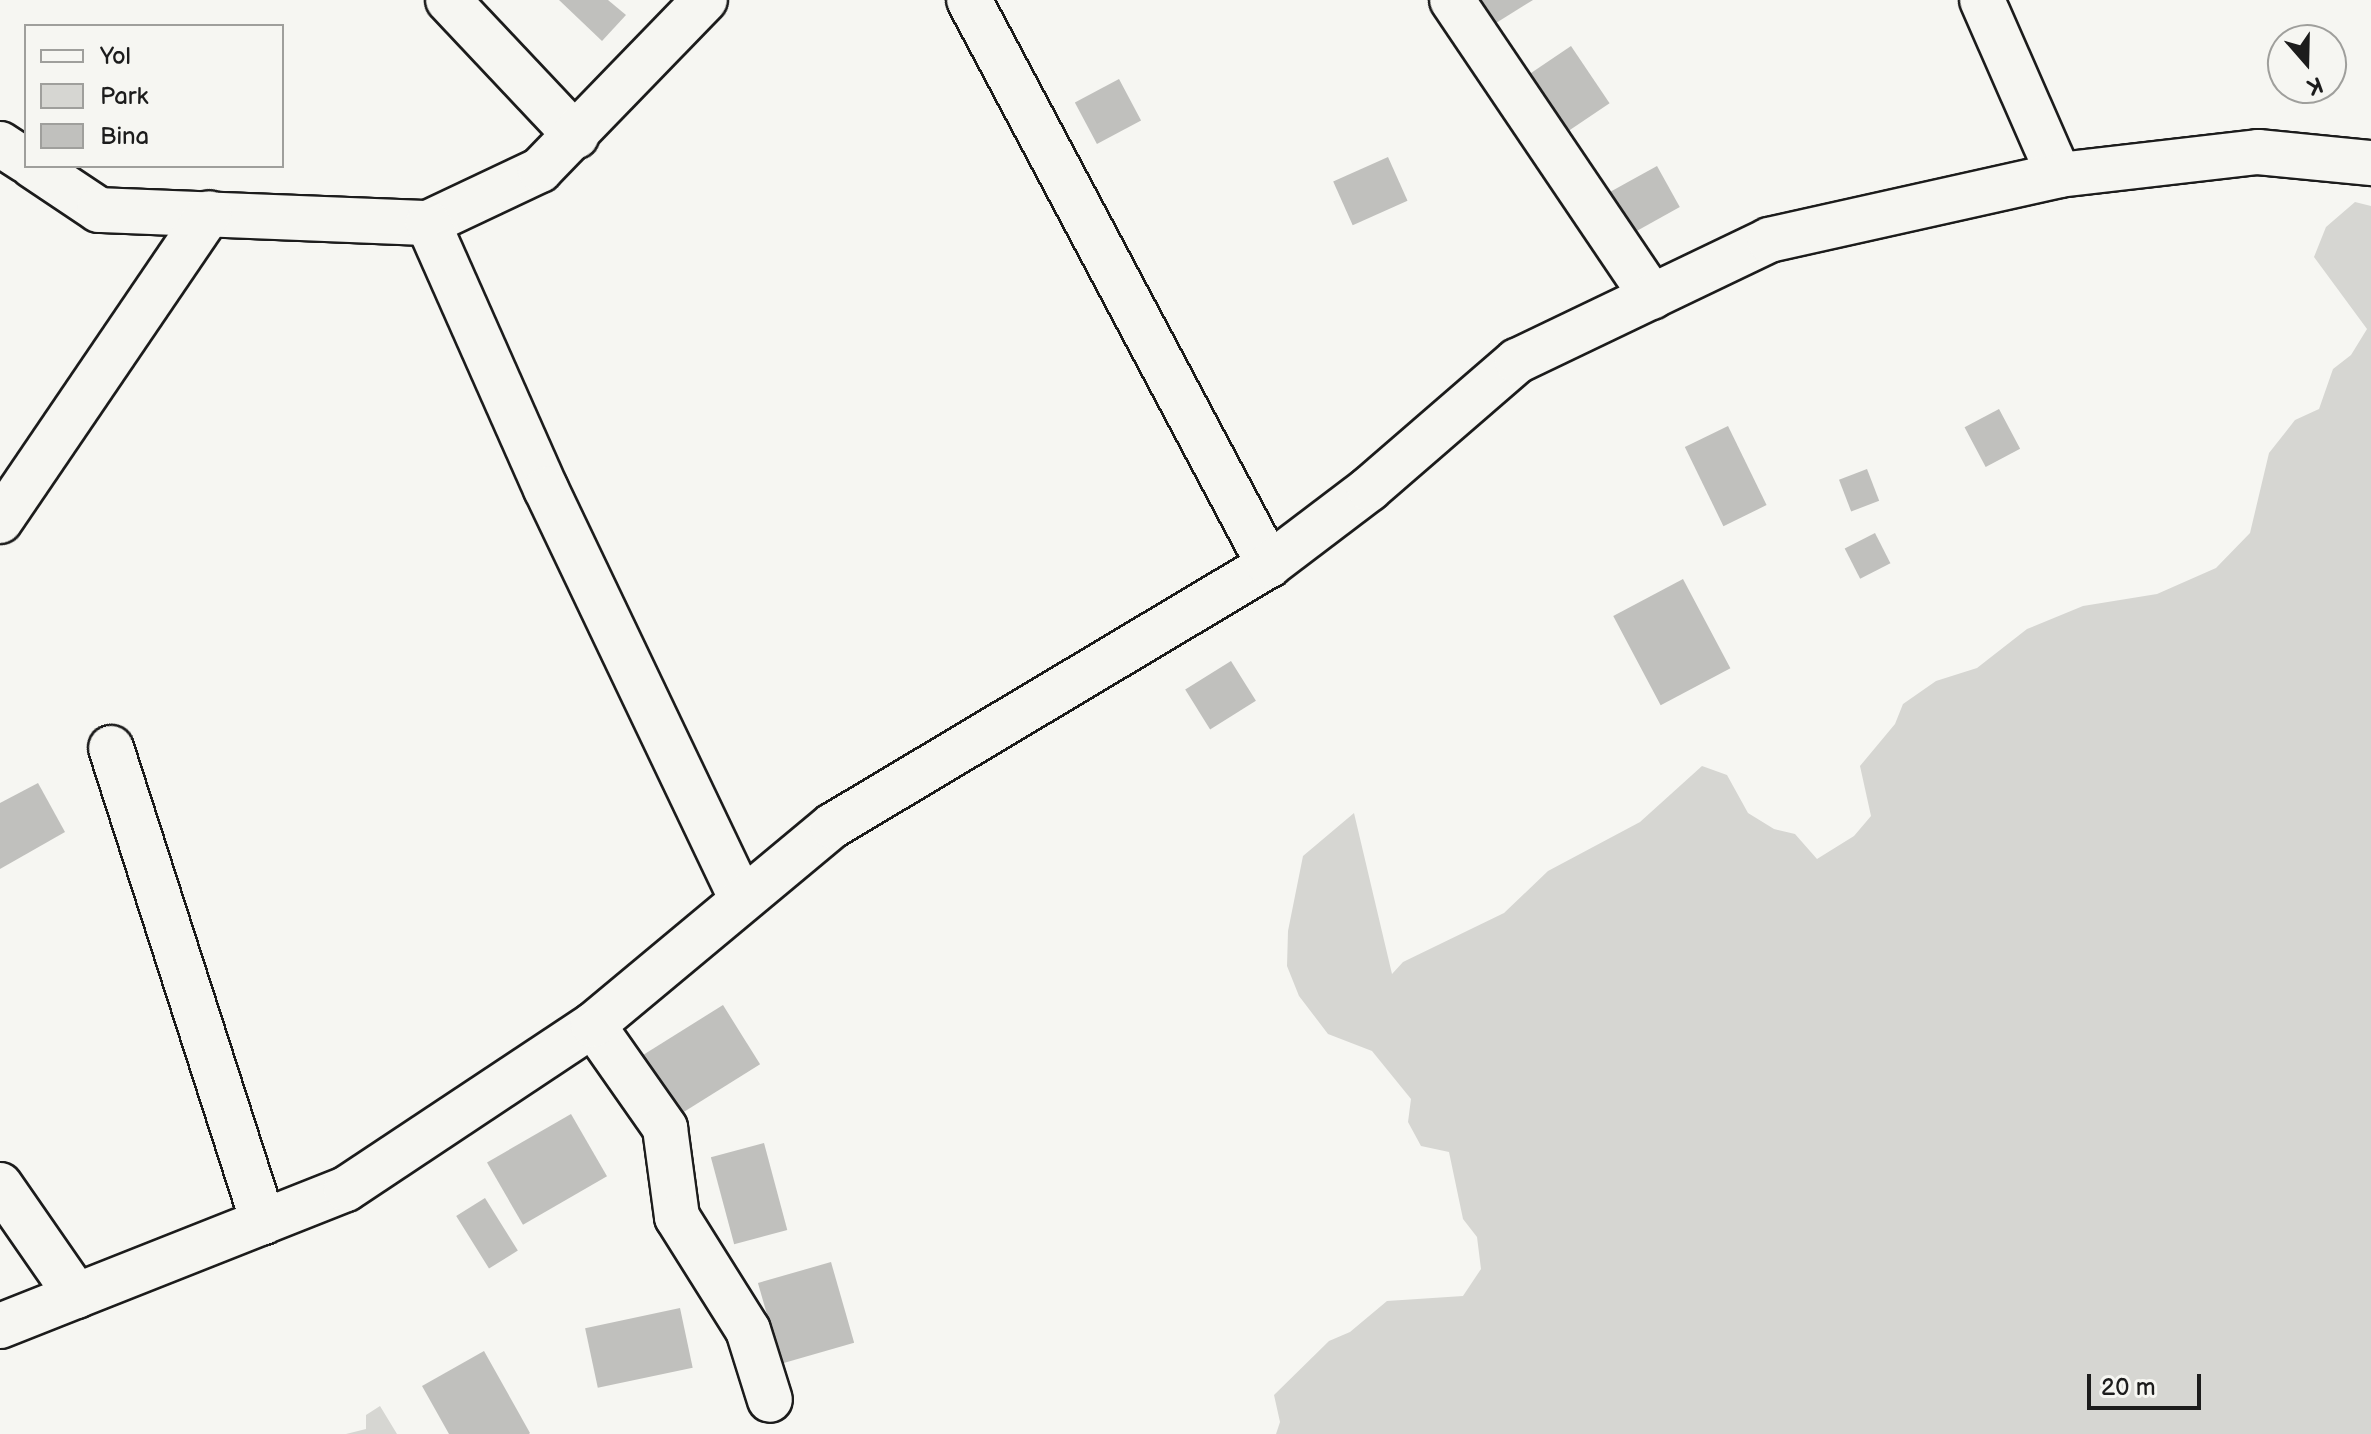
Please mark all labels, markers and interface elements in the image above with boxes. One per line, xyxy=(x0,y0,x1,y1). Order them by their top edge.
legend xyxy=(24,24,284,168)
north arrow xyxy=(2267,24,2347,104)
text: Yol xyxy=(100,42,131,71)
text: K xyxy=(2303,70,2326,100)
text: Park xyxy=(100,82,148,111)
text: Bina xyxy=(100,122,149,151)
scale bar xyxy=(2091,1358,2205,1408)
text: 20 m xyxy=(2101,1373,2156,1402)

